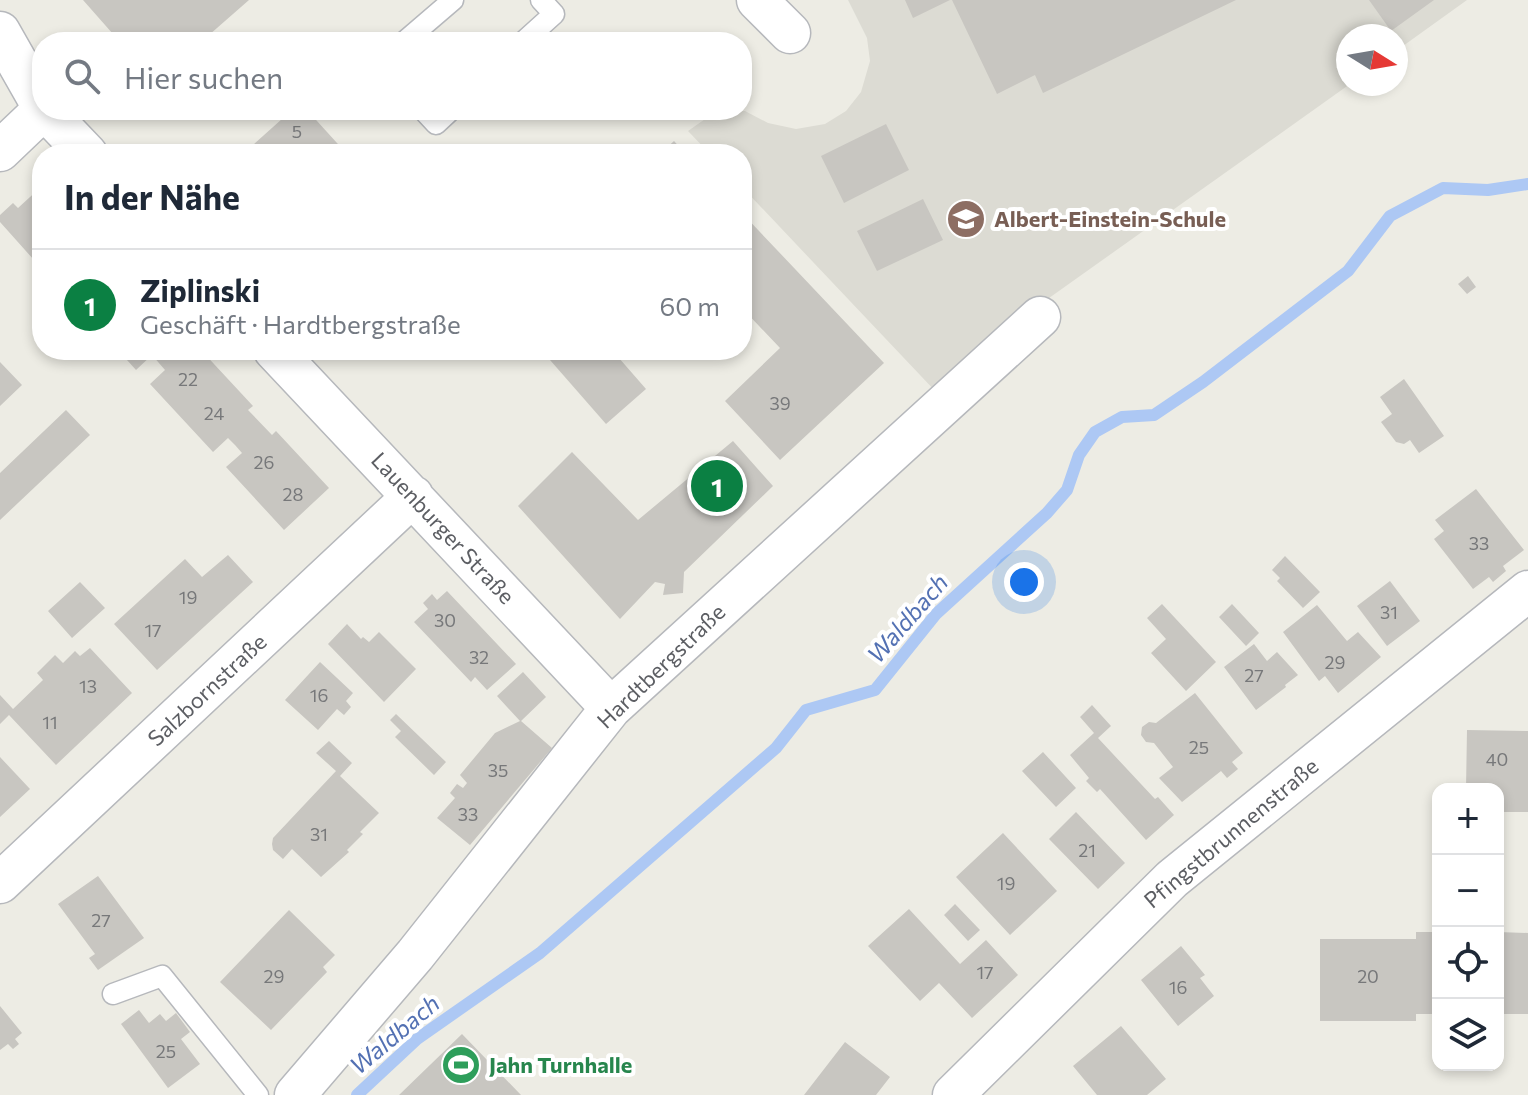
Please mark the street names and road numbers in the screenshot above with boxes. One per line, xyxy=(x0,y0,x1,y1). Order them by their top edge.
street label: Lauenburger Straße xyxy=(366,446,521,609)
street label: Hardtbergstraße xyxy=(591,598,730,734)
street label: Salzbornstraße xyxy=(142,628,272,751)
street label: Pfingstbrunnenstraße xyxy=(1138,752,1323,913)

